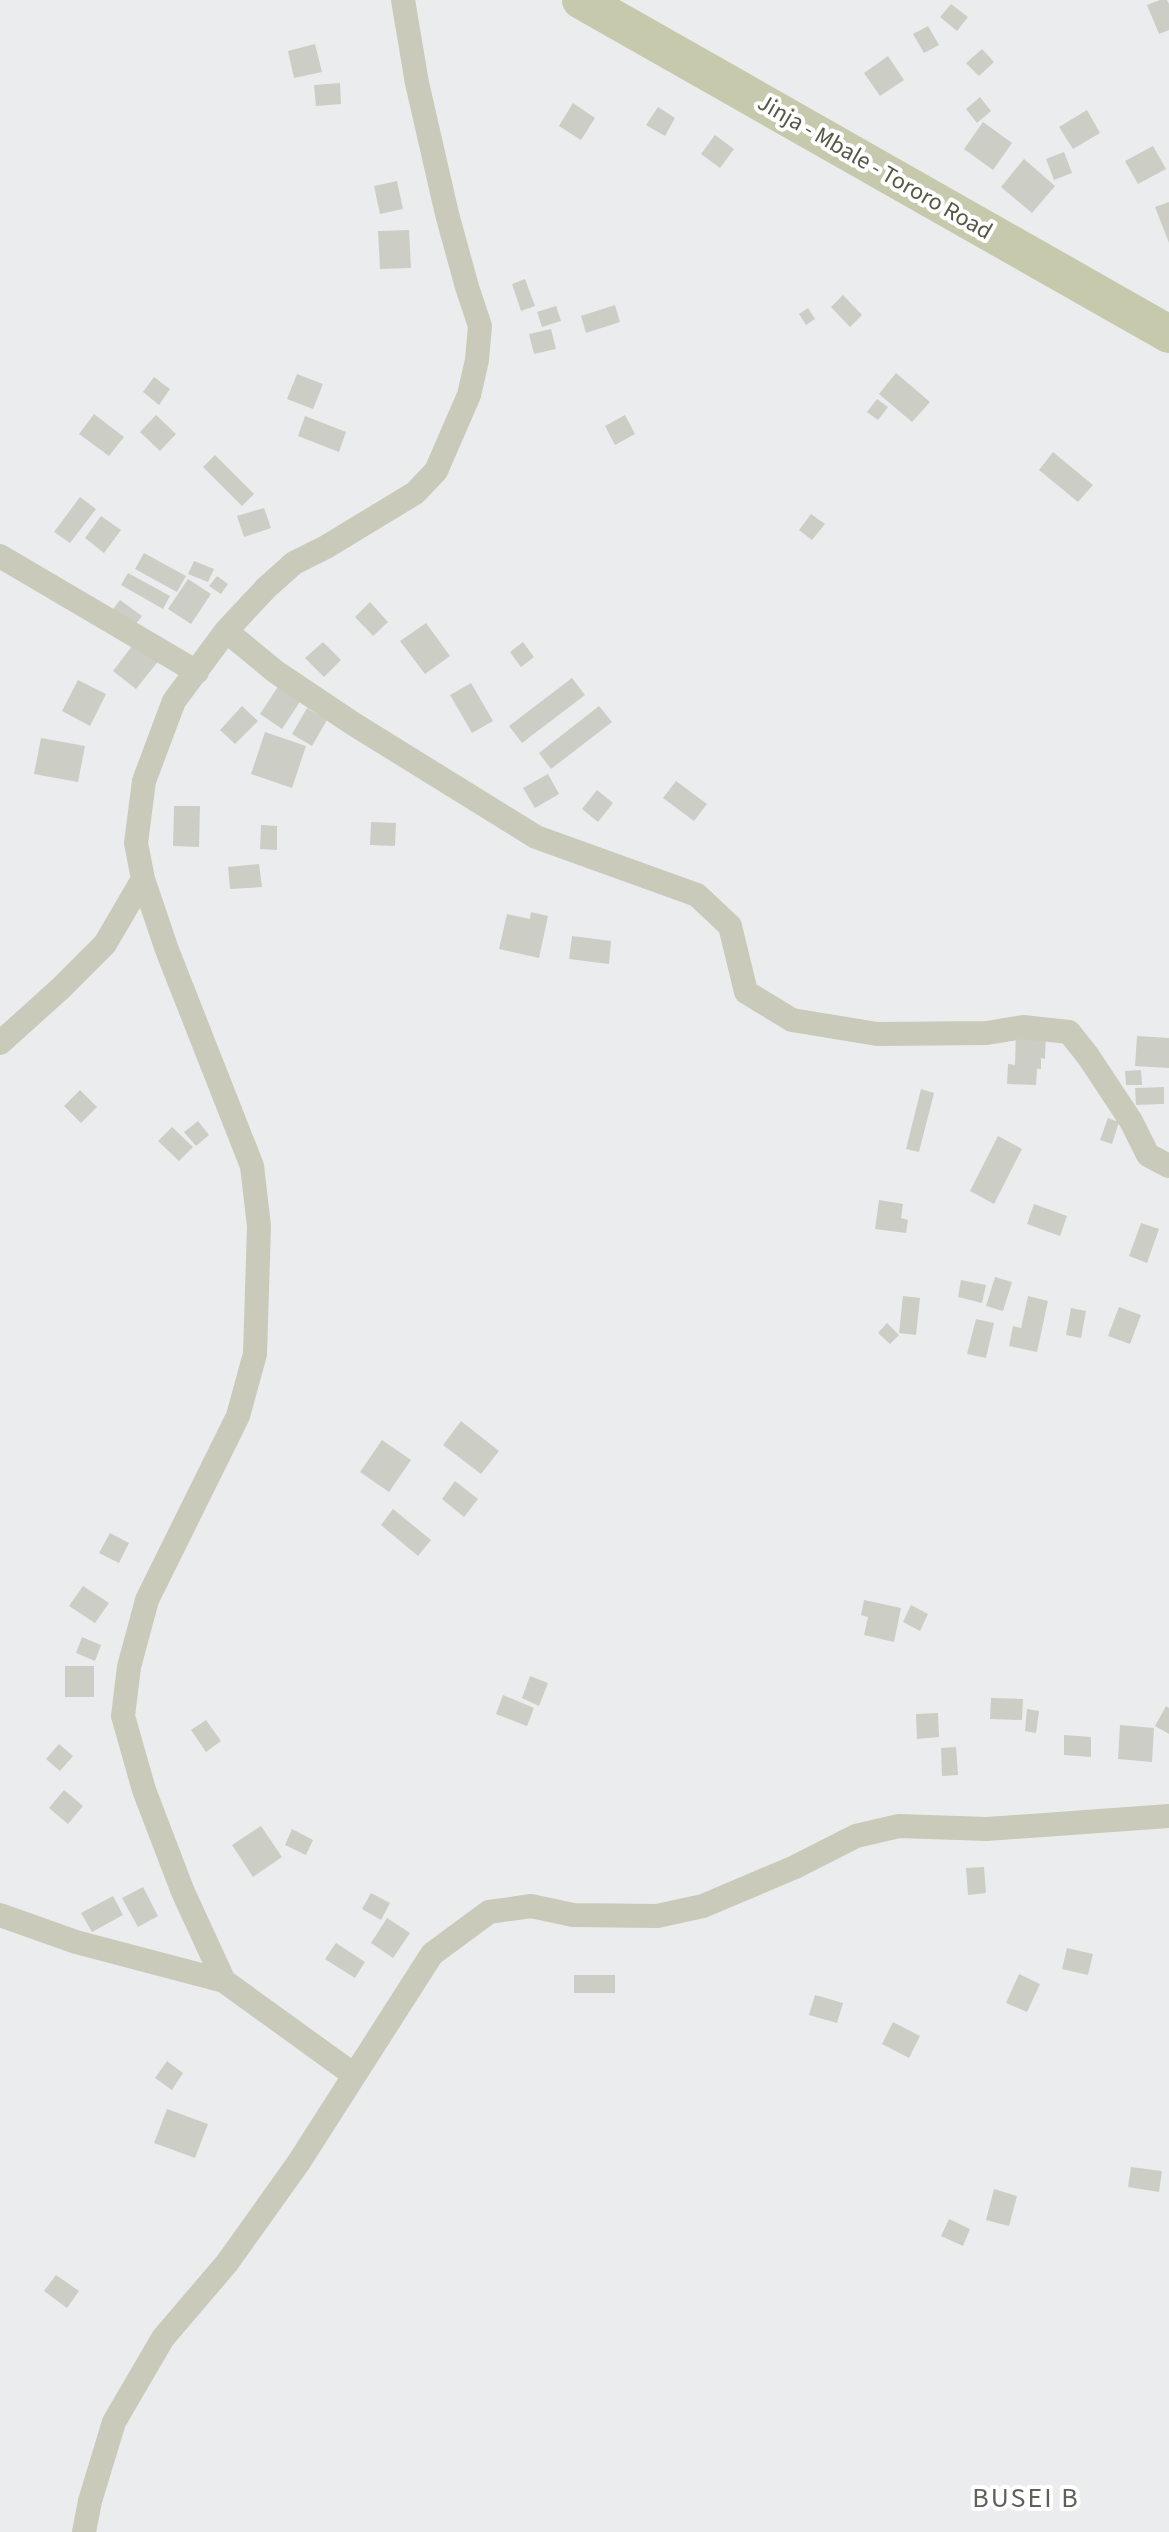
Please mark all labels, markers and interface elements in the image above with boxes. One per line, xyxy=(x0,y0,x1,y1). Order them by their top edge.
street label: Jinja - Mbale - Tororo Road xyxy=(751,85,999,249)
district label: BUSEI B xyxy=(972,2478,1080,2518)

